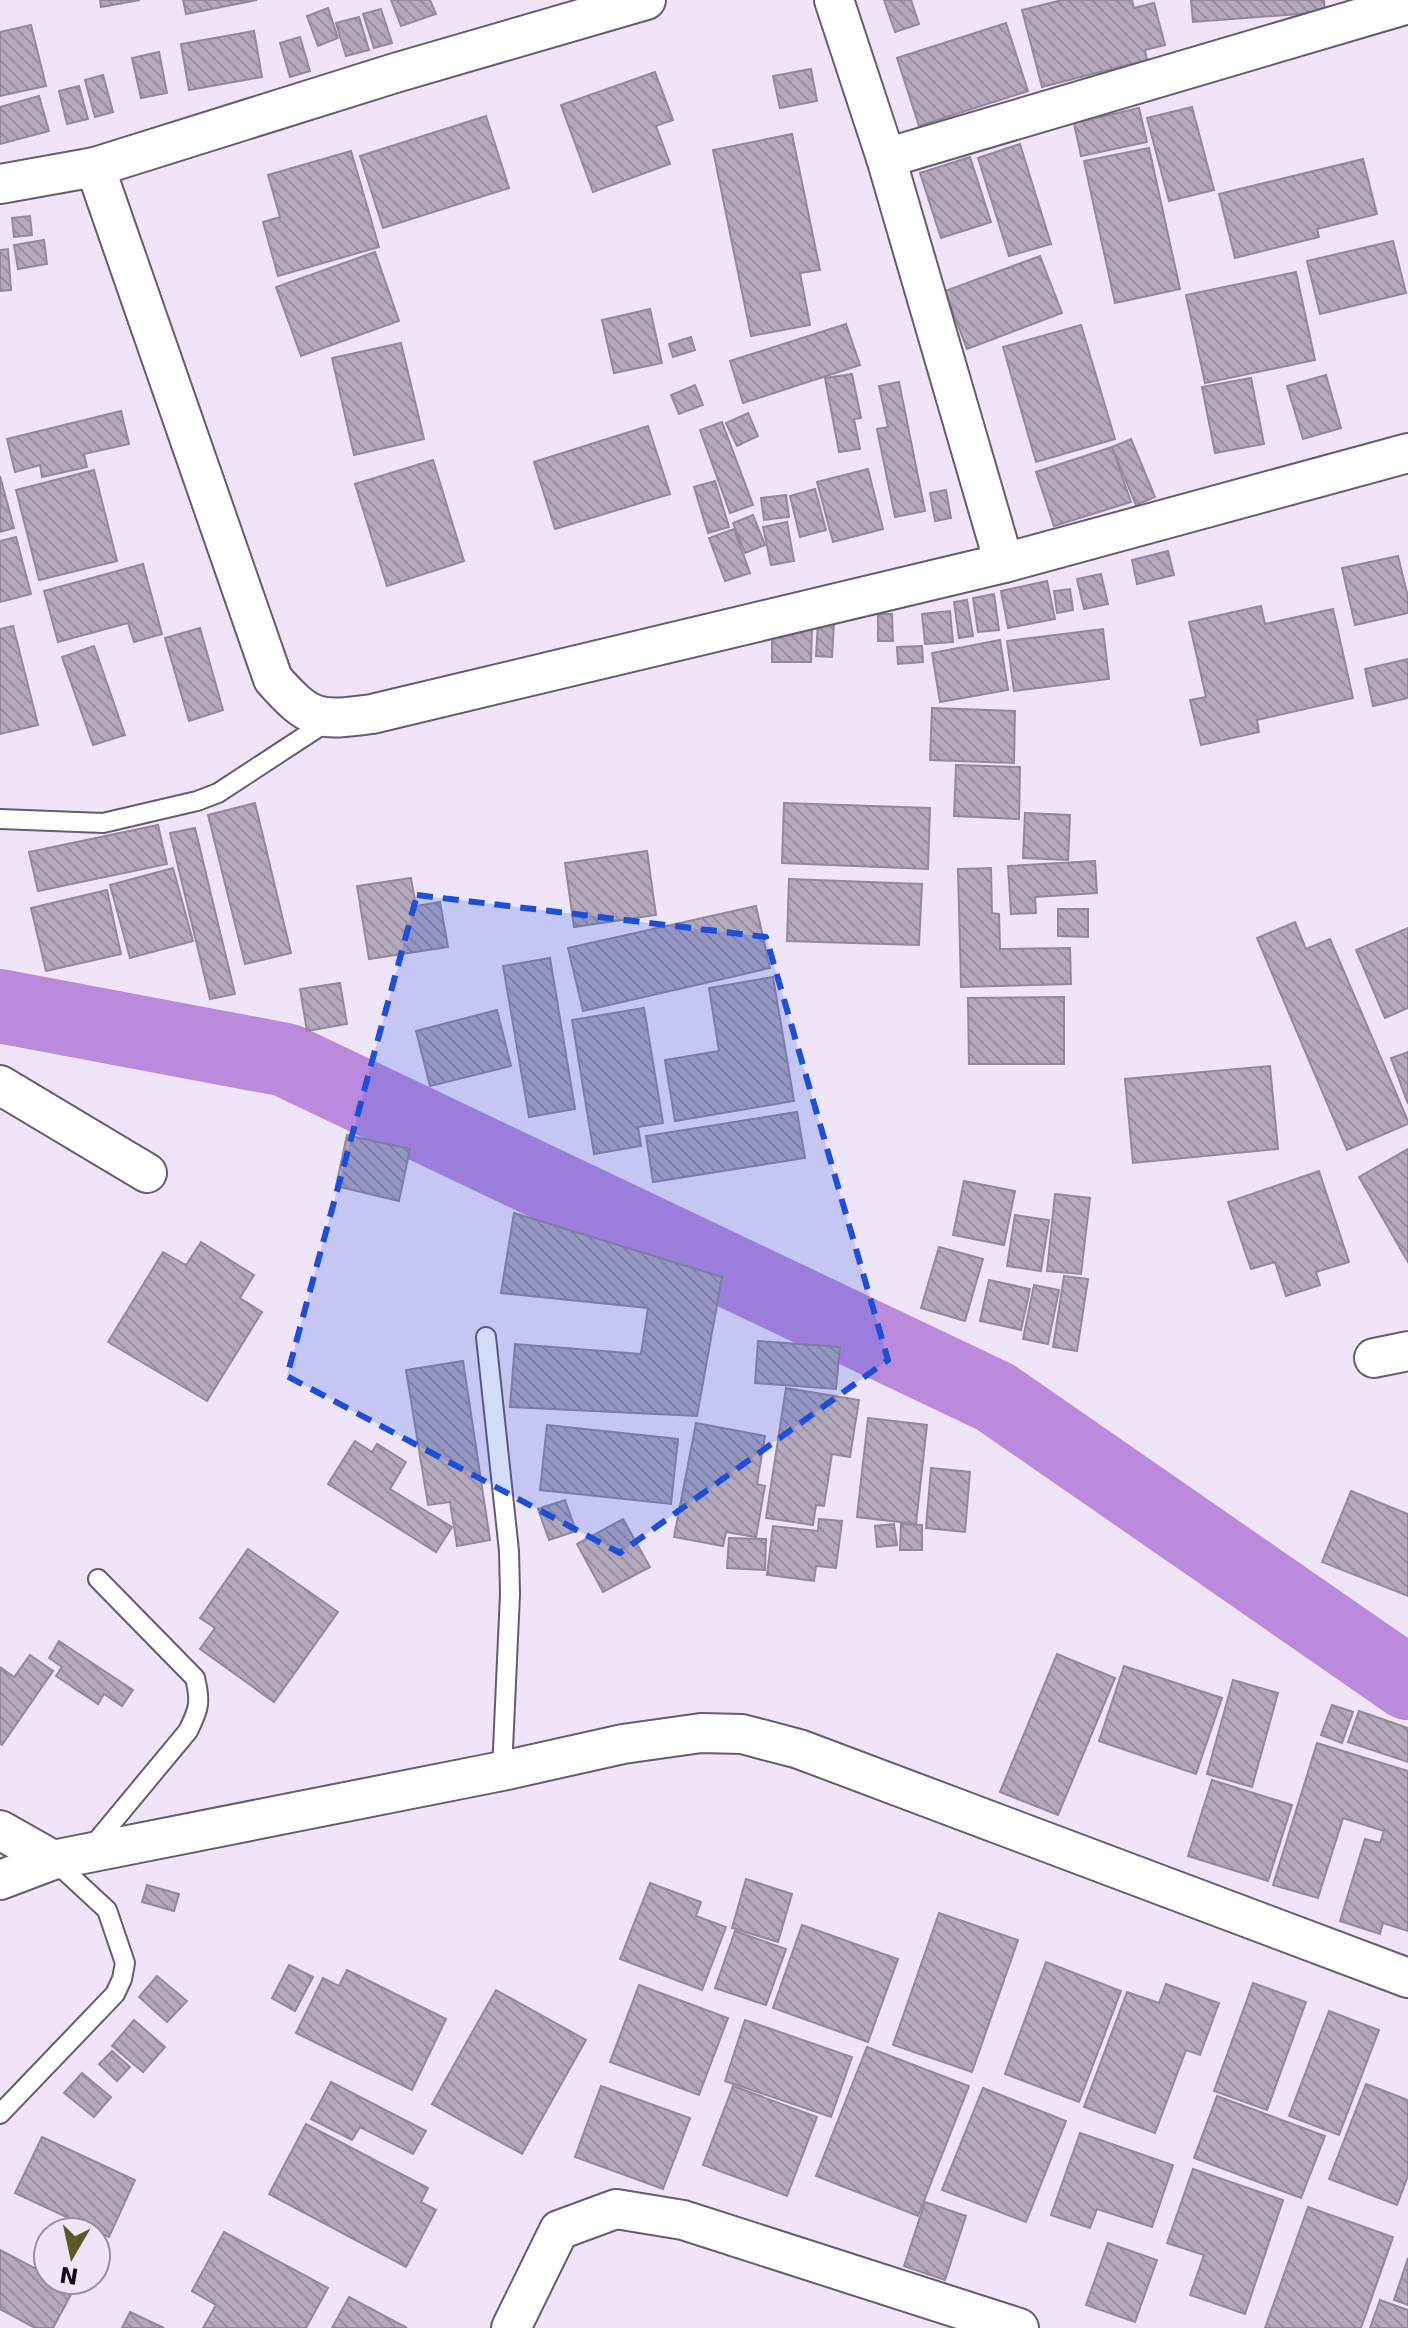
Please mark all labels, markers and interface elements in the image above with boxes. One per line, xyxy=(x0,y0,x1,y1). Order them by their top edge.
north arrow xyxy=(32,2216,112,2296)
text: N xyxy=(58,2261,80,2289)

